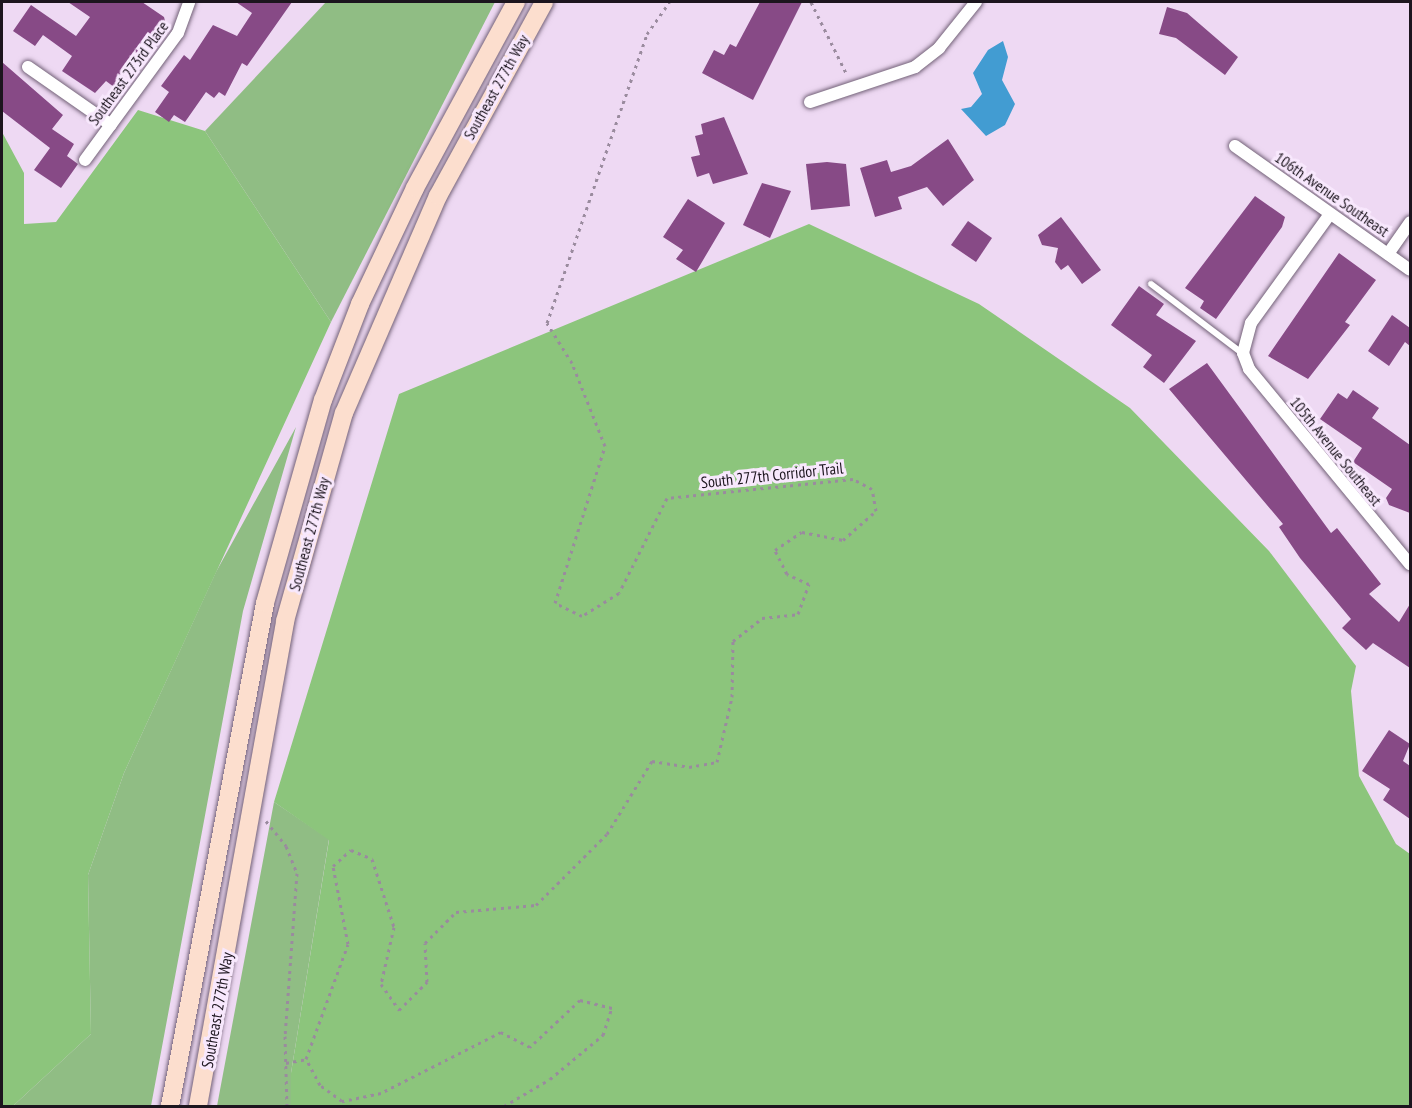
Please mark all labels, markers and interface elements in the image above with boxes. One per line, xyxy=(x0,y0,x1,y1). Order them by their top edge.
street label: Southeast 273rd Place xyxy=(84,17,172,129)
street label: Southeast 277th Way xyxy=(459,31,533,143)
street label: 106th Avenue Southeast xyxy=(1271,147,1393,241)
street label: 105th Avenue Southeast xyxy=(1286,392,1386,510)
street label: South 277th Corridor Trail xyxy=(700,458,844,492)
street label: Southeast 277th Way xyxy=(285,475,333,593)
street label: Southeast 277th Way xyxy=(197,951,237,1069)

